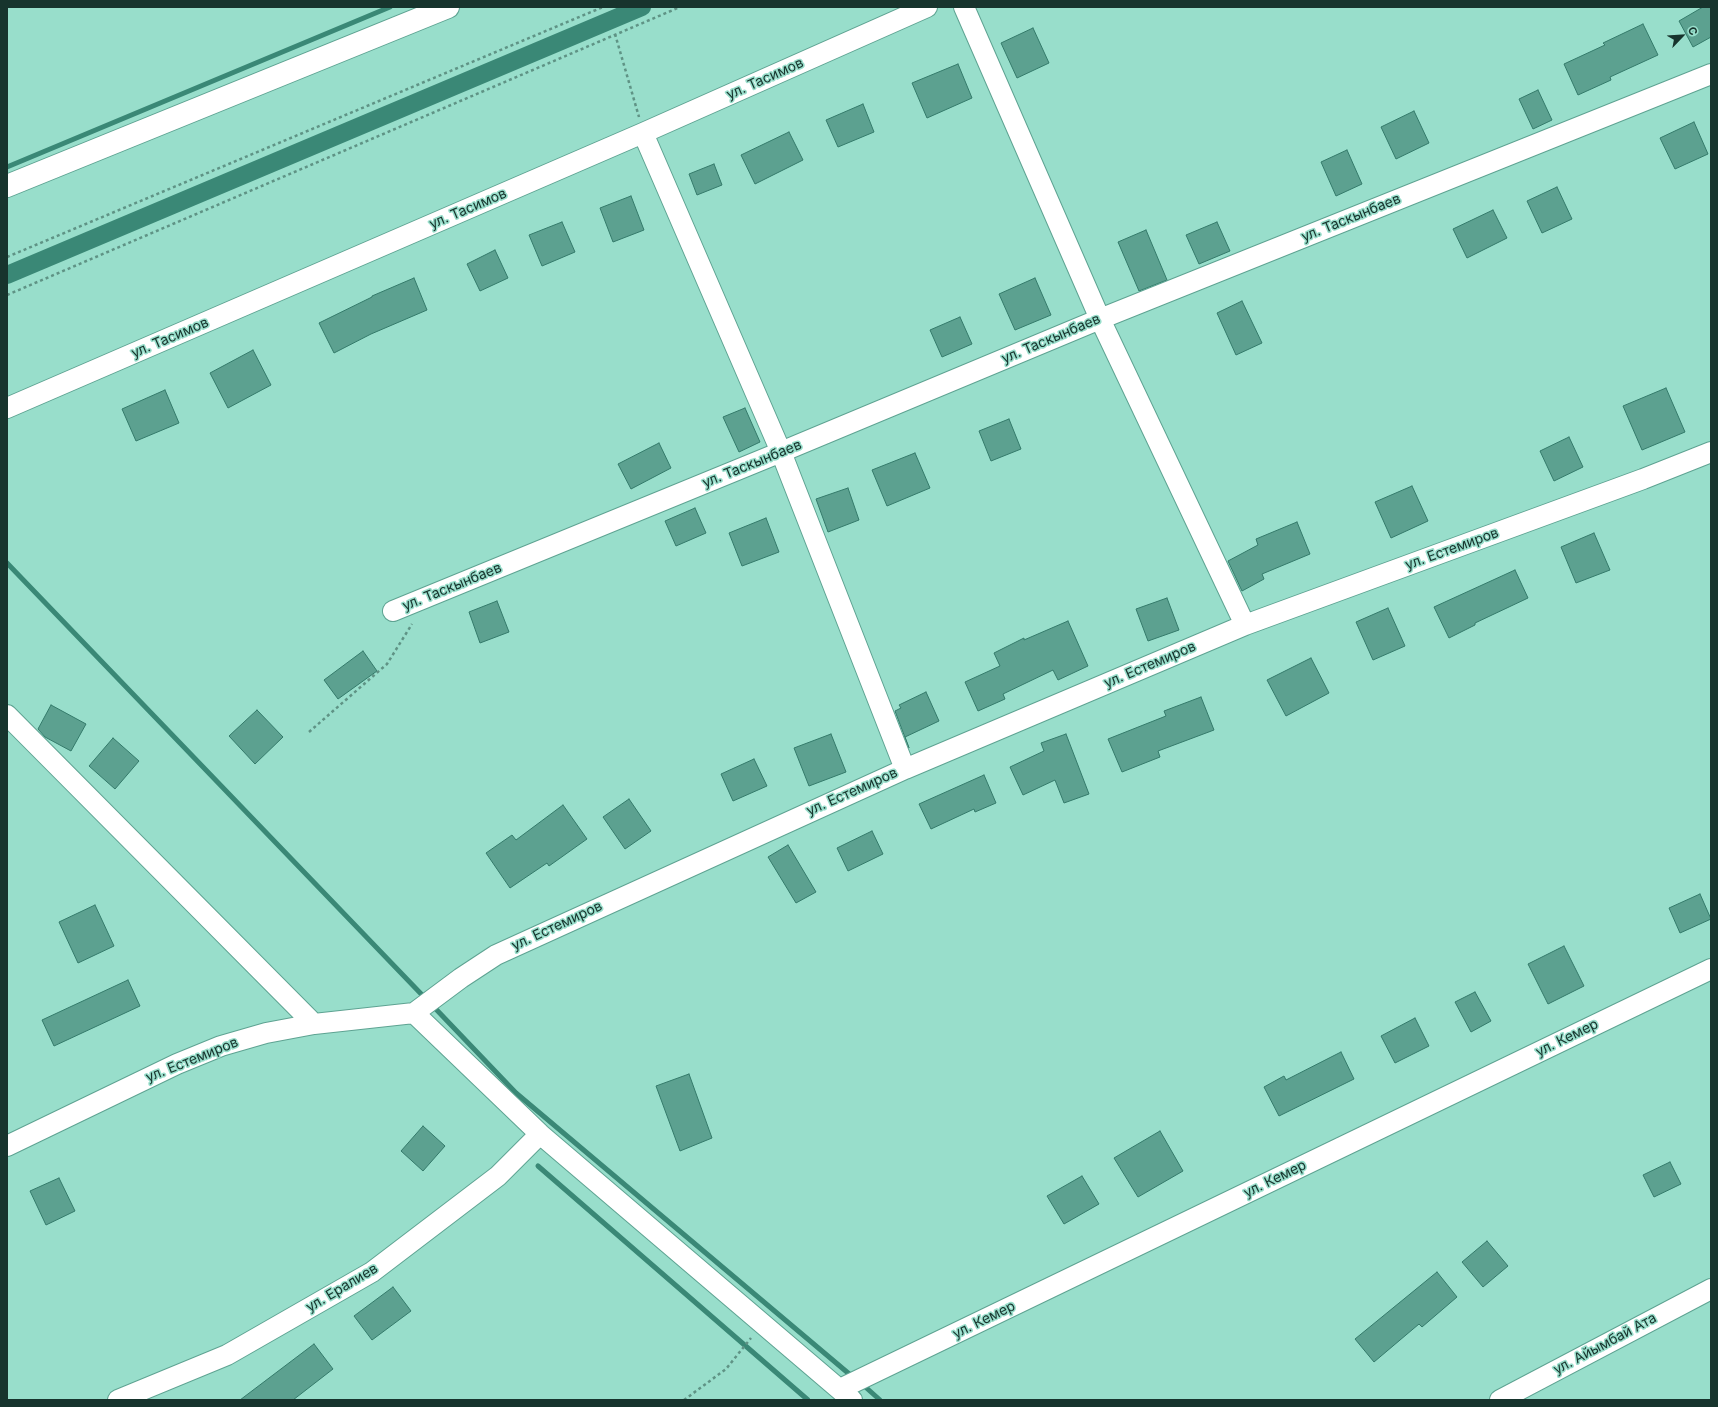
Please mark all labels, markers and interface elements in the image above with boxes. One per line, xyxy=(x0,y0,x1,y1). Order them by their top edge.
north arrow xyxy=(1662,16,1702,56)
text: С xyxy=(1685,24,1701,38)
street label: ул. Тасимов xyxy=(724,55,806,103)
street label: ул. Тасимов xyxy=(427,185,509,233)
street label: ул. Таскынбаев xyxy=(1299,190,1403,246)
street label: ул. Таскынбаев xyxy=(999,311,1103,367)
street label: ул. Тасимов xyxy=(129,314,211,362)
street label: ул. Таскынбаев xyxy=(700,436,804,492)
street label: ул. Естемиров xyxy=(1403,524,1501,574)
street label: ул. Таскынбаев xyxy=(400,559,504,615)
street label: ул. Естемиров xyxy=(1102,638,1198,692)
street label: ул. Естемиров xyxy=(804,764,900,820)
street label: ул. Естемиров xyxy=(509,898,605,954)
street label: ул. Кемер xyxy=(1533,1016,1601,1060)
street label: ул. Естемиров xyxy=(143,1034,241,1086)
street label: ул. Кемер xyxy=(1241,1157,1309,1201)
street label: ул. Ералиев xyxy=(303,1260,381,1316)
street label: ул. Кемер xyxy=(950,1298,1018,1342)
street label: ул. Айымбай Ата xyxy=(1551,1310,1659,1378)

